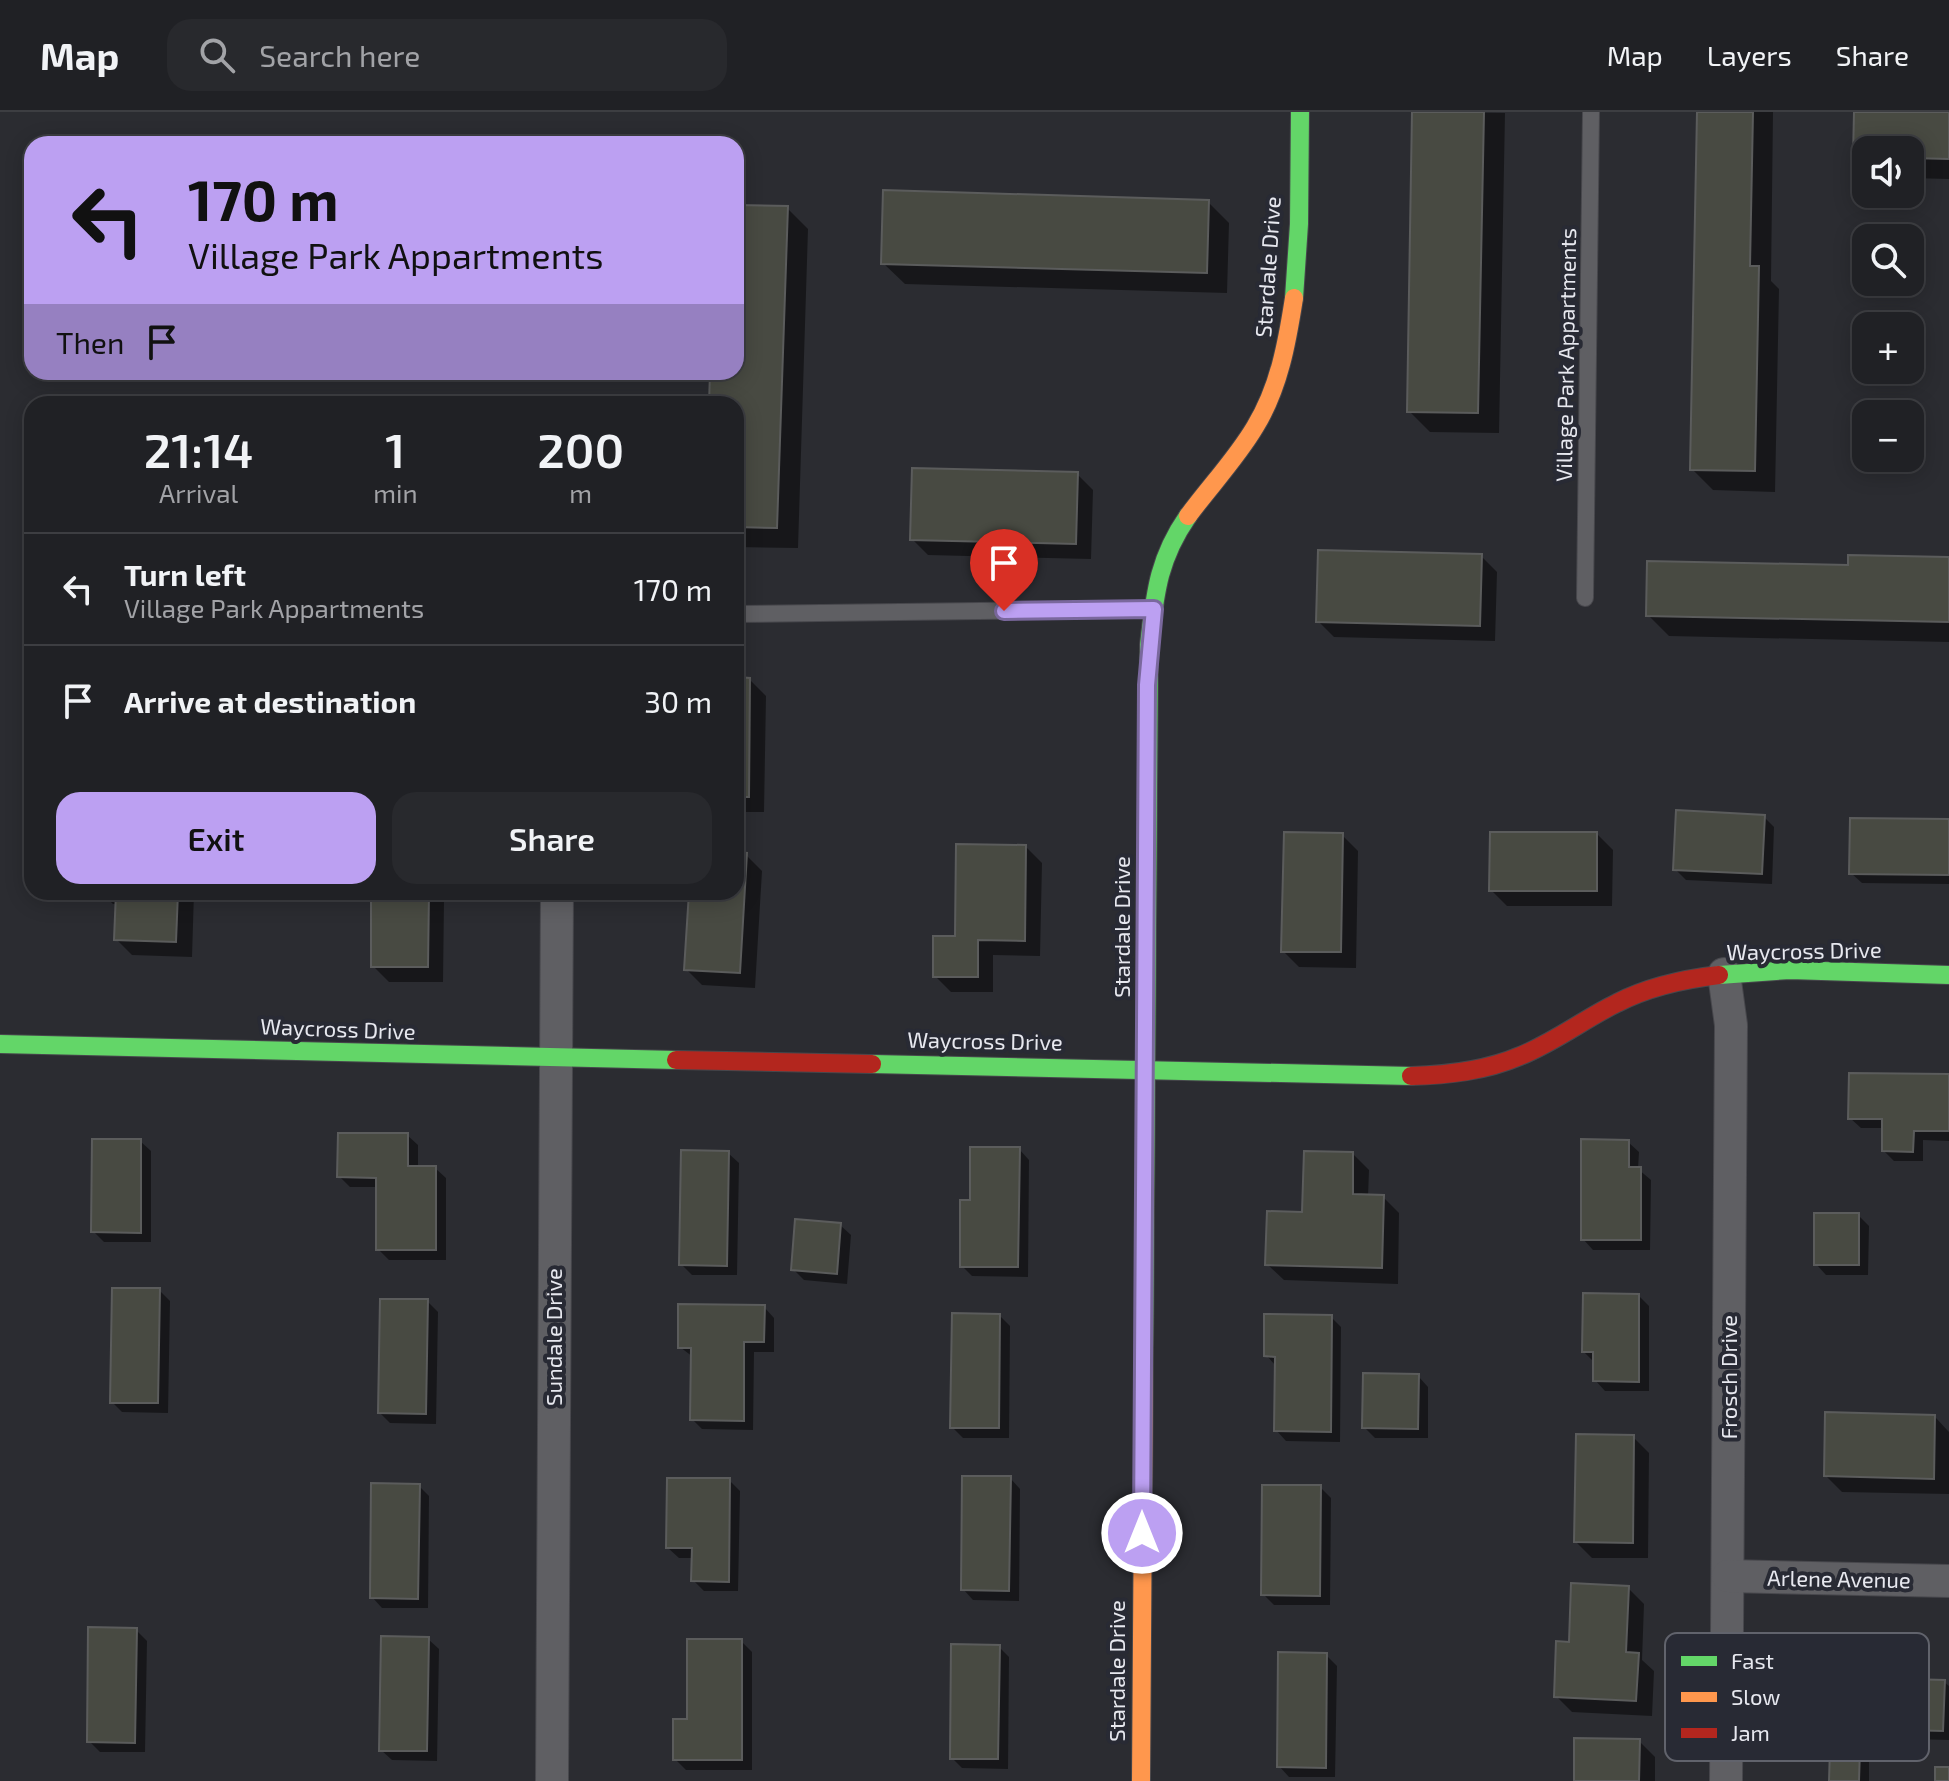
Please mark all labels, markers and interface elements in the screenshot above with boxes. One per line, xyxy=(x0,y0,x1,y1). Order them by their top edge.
search box xyxy=(167,19,727,91)
text: Map xyxy=(40,32,119,78)
icon: search xyxy=(195,33,239,77)
text: Search here xyxy=(259,37,420,73)
text: Map xyxy=(1607,38,1663,72)
text: Layers xyxy=(1707,38,1792,72)
text: Share xyxy=(1836,38,1909,72)
map controls xyxy=(1852,136,1924,472)
button: sound xyxy=(1852,136,1924,208)
text: 170 m xyxy=(188,165,339,232)
icon: left xyxy=(56,168,160,272)
street label: Stardale Drive xyxy=(1249,195,1285,338)
button: search xyxy=(1852,224,1924,296)
street label: Village Park Appartments xyxy=(1550,228,1580,482)
text: Village Park Appartments xyxy=(188,233,604,276)
button: + xyxy=(1852,312,1924,384)
icon: arrive xyxy=(140,320,184,364)
text: Then xyxy=(56,324,124,360)
button: − xyxy=(1852,400,1924,472)
text: 21:14 xyxy=(144,420,253,478)
text: 1 xyxy=(385,420,405,478)
text: 200 xyxy=(537,420,624,478)
text: Arrival xyxy=(159,477,238,508)
text: min xyxy=(373,477,418,508)
text: m xyxy=(569,477,592,508)
pin xyxy=(970,529,1038,611)
icon: arrive xyxy=(982,541,1026,585)
text: Turn left xyxy=(124,556,246,592)
icon: left xyxy=(56,567,100,611)
text: 170 m xyxy=(634,571,712,607)
text: Village Park Appartments xyxy=(124,592,424,623)
icon: arrive xyxy=(56,679,100,723)
text: Arrive at destination xyxy=(124,683,416,719)
text: 30 m xyxy=(644,683,712,719)
button: Exit xyxy=(56,792,376,884)
button: Share xyxy=(392,792,712,884)
street label: Stardale Drive xyxy=(1108,856,1134,998)
street label: Waycross Drive xyxy=(1726,936,1882,964)
street label: Waycross Drive xyxy=(260,1012,416,1044)
street label: Waycross Drive xyxy=(907,1026,1063,1054)
street label: Sundale Drive xyxy=(540,1268,566,1406)
street label: Frosch Drive xyxy=(1715,1315,1741,1439)
position arrow xyxy=(1100,1491,1184,1575)
street label: Arlene Avenue xyxy=(1767,1564,1911,1592)
street label: Stardale Drive xyxy=(1103,1600,1129,1742)
legend xyxy=(1665,1633,1929,1761)
text: Fast xyxy=(1731,1647,1774,1673)
text: Slow xyxy=(1731,1683,1780,1709)
text: Jam xyxy=(1731,1719,1770,1745)

